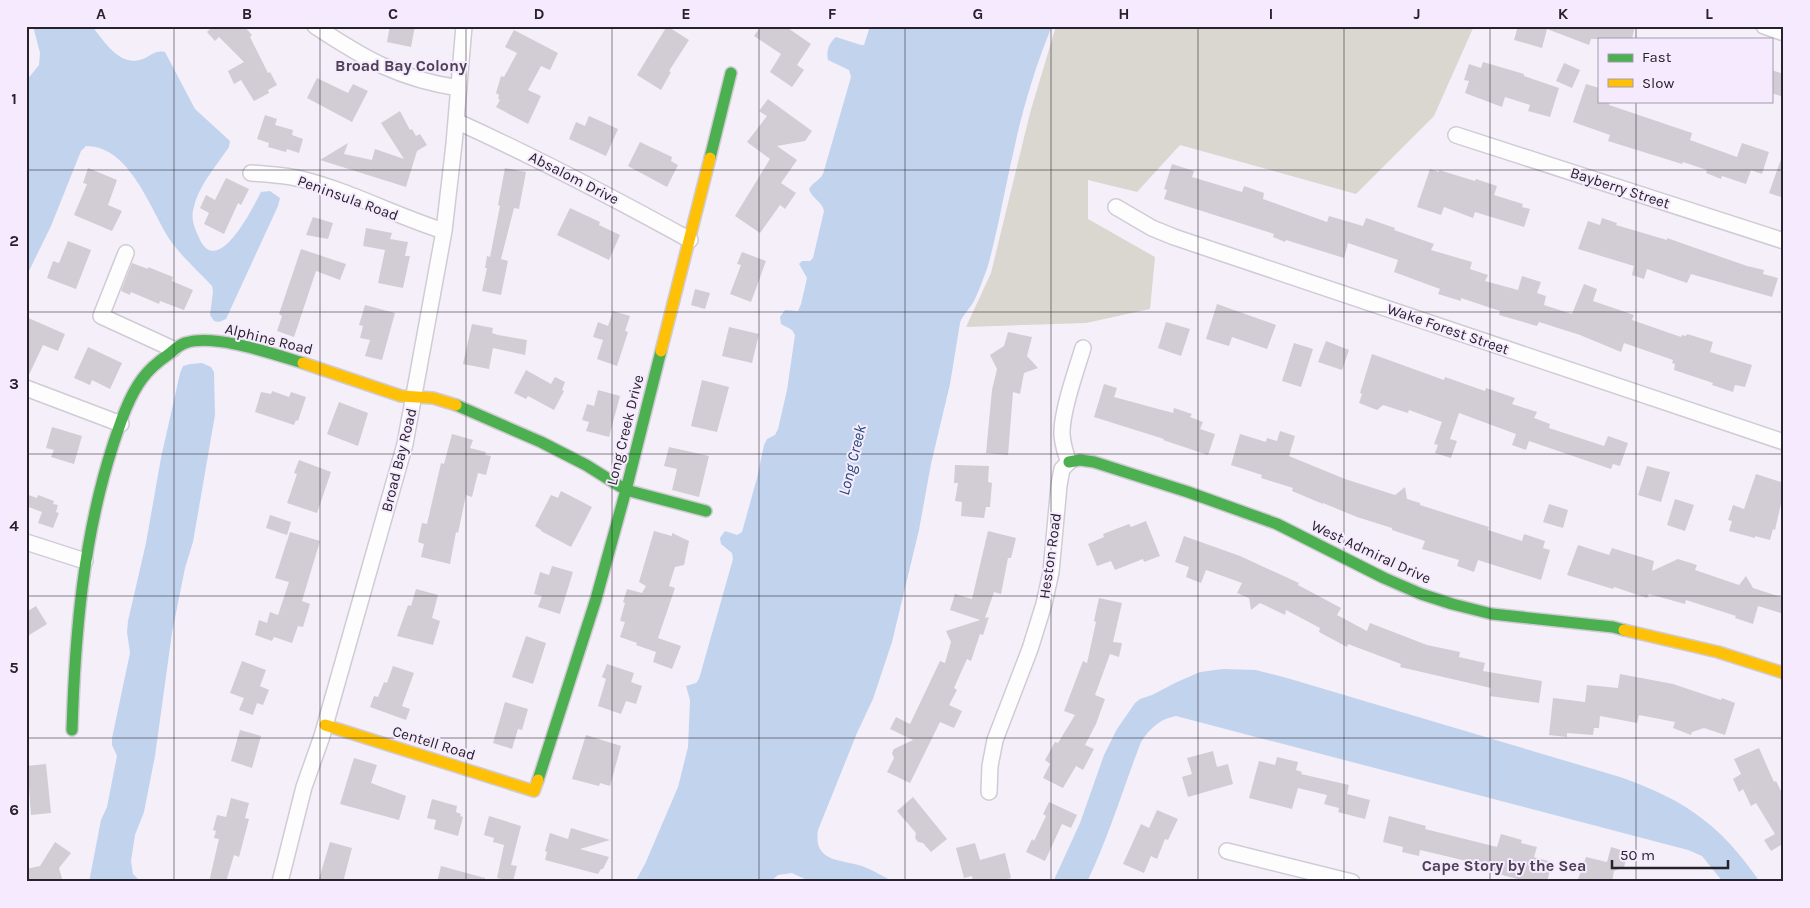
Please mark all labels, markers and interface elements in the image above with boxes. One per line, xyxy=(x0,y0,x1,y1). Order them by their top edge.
text: A xyxy=(96,4,106,23)
text: B xyxy=(242,4,252,23)
text: C xyxy=(388,4,398,23)
text: D xyxy=(534,4,545,23)
text: E xyxy=(681,4,691,23)
text: F xyxy=(828,4,837,23)
text: G xyxy=(973,4,983,23)
text: H xyxy=(1118,4,1130,23)
text: I xyxy=(1269,4,1273,23)
text: J xyxy=(1413,4,1421,23)
text: K xyxy=(1558,4,1569,23)
text: L xyxy=(1705,4,1713,23)
legend xyxy=(1598,38,1772,102)
text: Fast xyxy=(1642,48,1672,66)
district label: Broad Bay Colony xyxy=(335,56,467,75)
text: Slow xyxy=(1642,74,1674,92)
text: 1 xyxy=(11,89,17,108)
street label: Absalom Drive xyxy=(526,148,622,208)
street label: Bayberry Street xyxy=(1568,163,1672,213)
street label: Peninsula Road xyxy=(295,171,401,225)
text: 2 xyxy=(9,231,19,250)
street label: Wake Forest Street xyxy=(1385,300,1512,358)
street label: Alphine Road xyxy=(223,319,315,359)
street label: Long Creek Drive xyxy=(603,373,647,487)
text: 3 xyxy=(9,374,19,393)
street label: Broad Bay Road xyxy=(377,406,421,514)
water label: Long Creek xyxy=(834,422,870,497)
street label: Heston Road xyxy=(1035,512,1065,600)
text: 4 xyxy=(9,516,19,535)
street label: West Admiral Drive xyxy=(1308,516,1434,588)
text: 5 xyxy=(9,658,19,677)
street label: Centell Road xyxy=(390,722,478,764)
text: 6 xyxy=(9,800,19,819)
scale bar xyxy=(1612,838,1729,870)
text: 50 m xyxy=(1620,846,1655,864)
district label: Cape Story by the Sea xyxy=(1422,856,1586,875)

